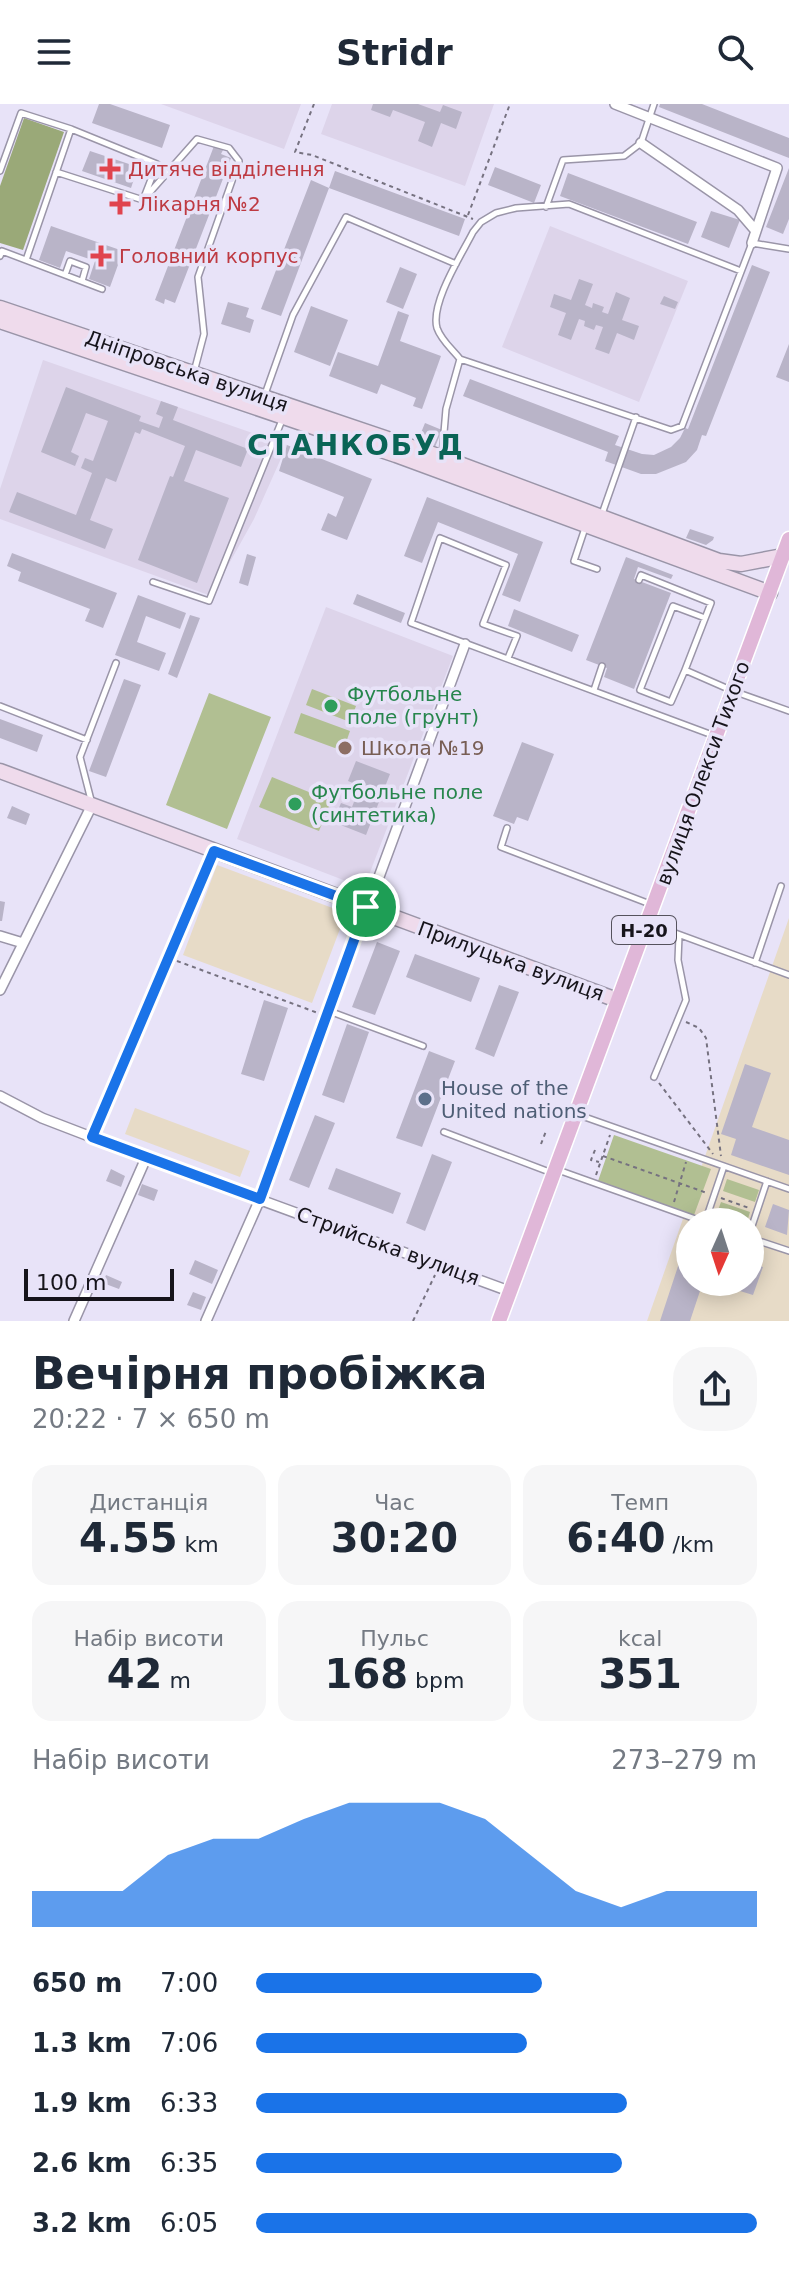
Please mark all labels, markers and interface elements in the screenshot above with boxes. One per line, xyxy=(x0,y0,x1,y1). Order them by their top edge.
icon: menu xyxy=(32,30,76,74)
icon: search xyxy=(713,30,757,74)
text: Stridr xyxy=(336,32,453,73)
place label: Дитяче відділення xyxy=(128,157,325,181)
marker: Дитяче відділення xyxy=(99,158,121,180)
place label: Лікарня №2 xyxy=(138,192,261,216)
marker: Лікарня №2 xyxy=(109,193,131,215)
place label: Головний корпус xyxy=(119,244,299,268)
marker: Головний корпус xyxy=(90,245,112,267)
street label: Дніпровська вулиця xyxy=(83,325,291,417)
district label: СТАНКОБУД xyxy=(247,429,465,462)
street label: вулиця Олекси Тихого xyxy=(651,658,755,888)
place label: Футбольне поле (грунт) xyxy=(347,682,479,729)
marker: Футбольне поле (грунт) xyxy=(322,697,340,715)
place label: Школа №19 xyxy=(361,736,484,760)
marker: Школа №19 xyxy=(336,739,354,757)
place label: Футбольне поле (синтетика) xyxy=(311,780,483,827)
marker: Футбольне поле (синтетика) xyxy=(286,795,304,813)
pin xyxy=(332,873,400,941)
icon: arrive xyxy=(344,885,388,929)
street label: Прилуцька вулиця xyxy=(415,916,607,1006)
road number: Н-20 xyxy=(612,916,676,944)
place label: House of the United nations xyxy=(441,1076,587,1123)
marker: House of the United nations xyxy=(416,1090,434,1108)
street label: Стрийська вулиця xyxy=(293,1202,483,1290)
north arrow xyxy=(676,1208,764,1296)
map controls xyxy=(676,1208,764,1296)
scale bar xyxy=(24,1265,174,1301)
text: 100 m xyxy=(36,1270,106,1295)
button: share xyxy=(673,1347,757,1431)
text: Вечірня пробіжка xyxy=(32,1348,487,1399)
text: 20:22 · 7 × 650 m xyxy=(32,1404,270,1434)
text: Дистанція xyxy=(90,1490,208,1515)
text: Час xyxy=(374,1490,415,1515)
text: Темп xyxy=(611,1490,669,1515)
text: 4.55 xyxy=(79,1515,178,1561)
text: 30:20 xyxy=(331,1515,458,1561)
text: 6:40 xyxy=(566,1515,666,1561)
text: km xyxy=(178,1532,219,1557)
text: /km xyxy=(666,1532,714,1557)
text: Набір висоти xyxy=(74,1626,224,1651)
text: Пульс xyxy=(360,1626,429,1651)
text: kcal xyxy=(618,1626,662,1651)
text: 42 xyxy=(107,1651,162,1697)
text: 168 xyxy=(325,1651,408,1697)
text: 351 xyxy=(598,1651,682,1697)
text: m xyxy=(162,1668,191,1693)
text: bpm xyxy=(408,1668,464,1693)
text: Набір висоти xyxy=(32,1745,210,1775)
text: 273–279 m xyxy=(611,1745,757,1775)
text: 650 m xyxy=(32,1968,122,1998)
text: 7:00 xyxy=(160,1968,218,1998)
text: 1.3 km xyxy=(32,2028,132,2058)
text: 7:06 xyxy=(160,2028,218,2058)
text: 1.9 km xyxy=(32,2088,132,2118)
text: 6:33 xyxy=(160,2088,218,2118)
text: 2.6 km xyxy=(32,2148,132,2178)
text: 6:35 xyxy=(160,2148,218,2178)
text: 3.2 km xyxy=(32,2208,132,2238)
text: 6:05 xyxy=(160,2208,218,2238)

